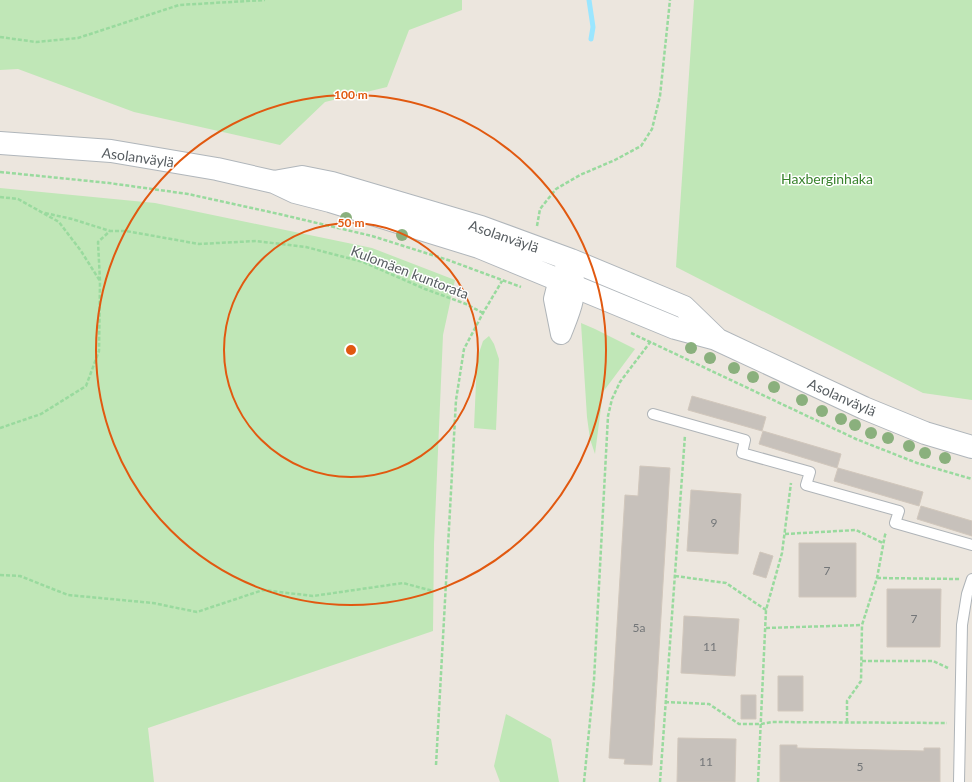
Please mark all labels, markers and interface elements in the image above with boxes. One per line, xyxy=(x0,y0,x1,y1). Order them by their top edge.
text: 100 m xyxy=(334,87,368,102)
street label: Asolanväylä xyxy=(101,144,175,170)
park label: Haxberginhaka xyxy=(781,170,873,187)
text: 50 m xyxy=(338,215,364,230)
street label: Asolanväylä xyxy=(467,216,541,256)
street label: Kulomäen kuntorata xyxy=(349,242,471,302)
centre of rings xyxy=(344,343,358,357)
street label: Asolanväylä xyxy=(805,374,879,420)
house number: 9 xyxy=(711,515,718,530)
house number: 7 xyxy=(824,563,831,578)
house number: 7 xyxy=(911,611,918,626)
house number: 5a xyxy=(633,620,645,635)
house number: 11 xyxy=(703,639,717,654)
house number: 11 xyxy=(699,754,713,769)
house number: 5 xyxy=(857,759,864,774)

